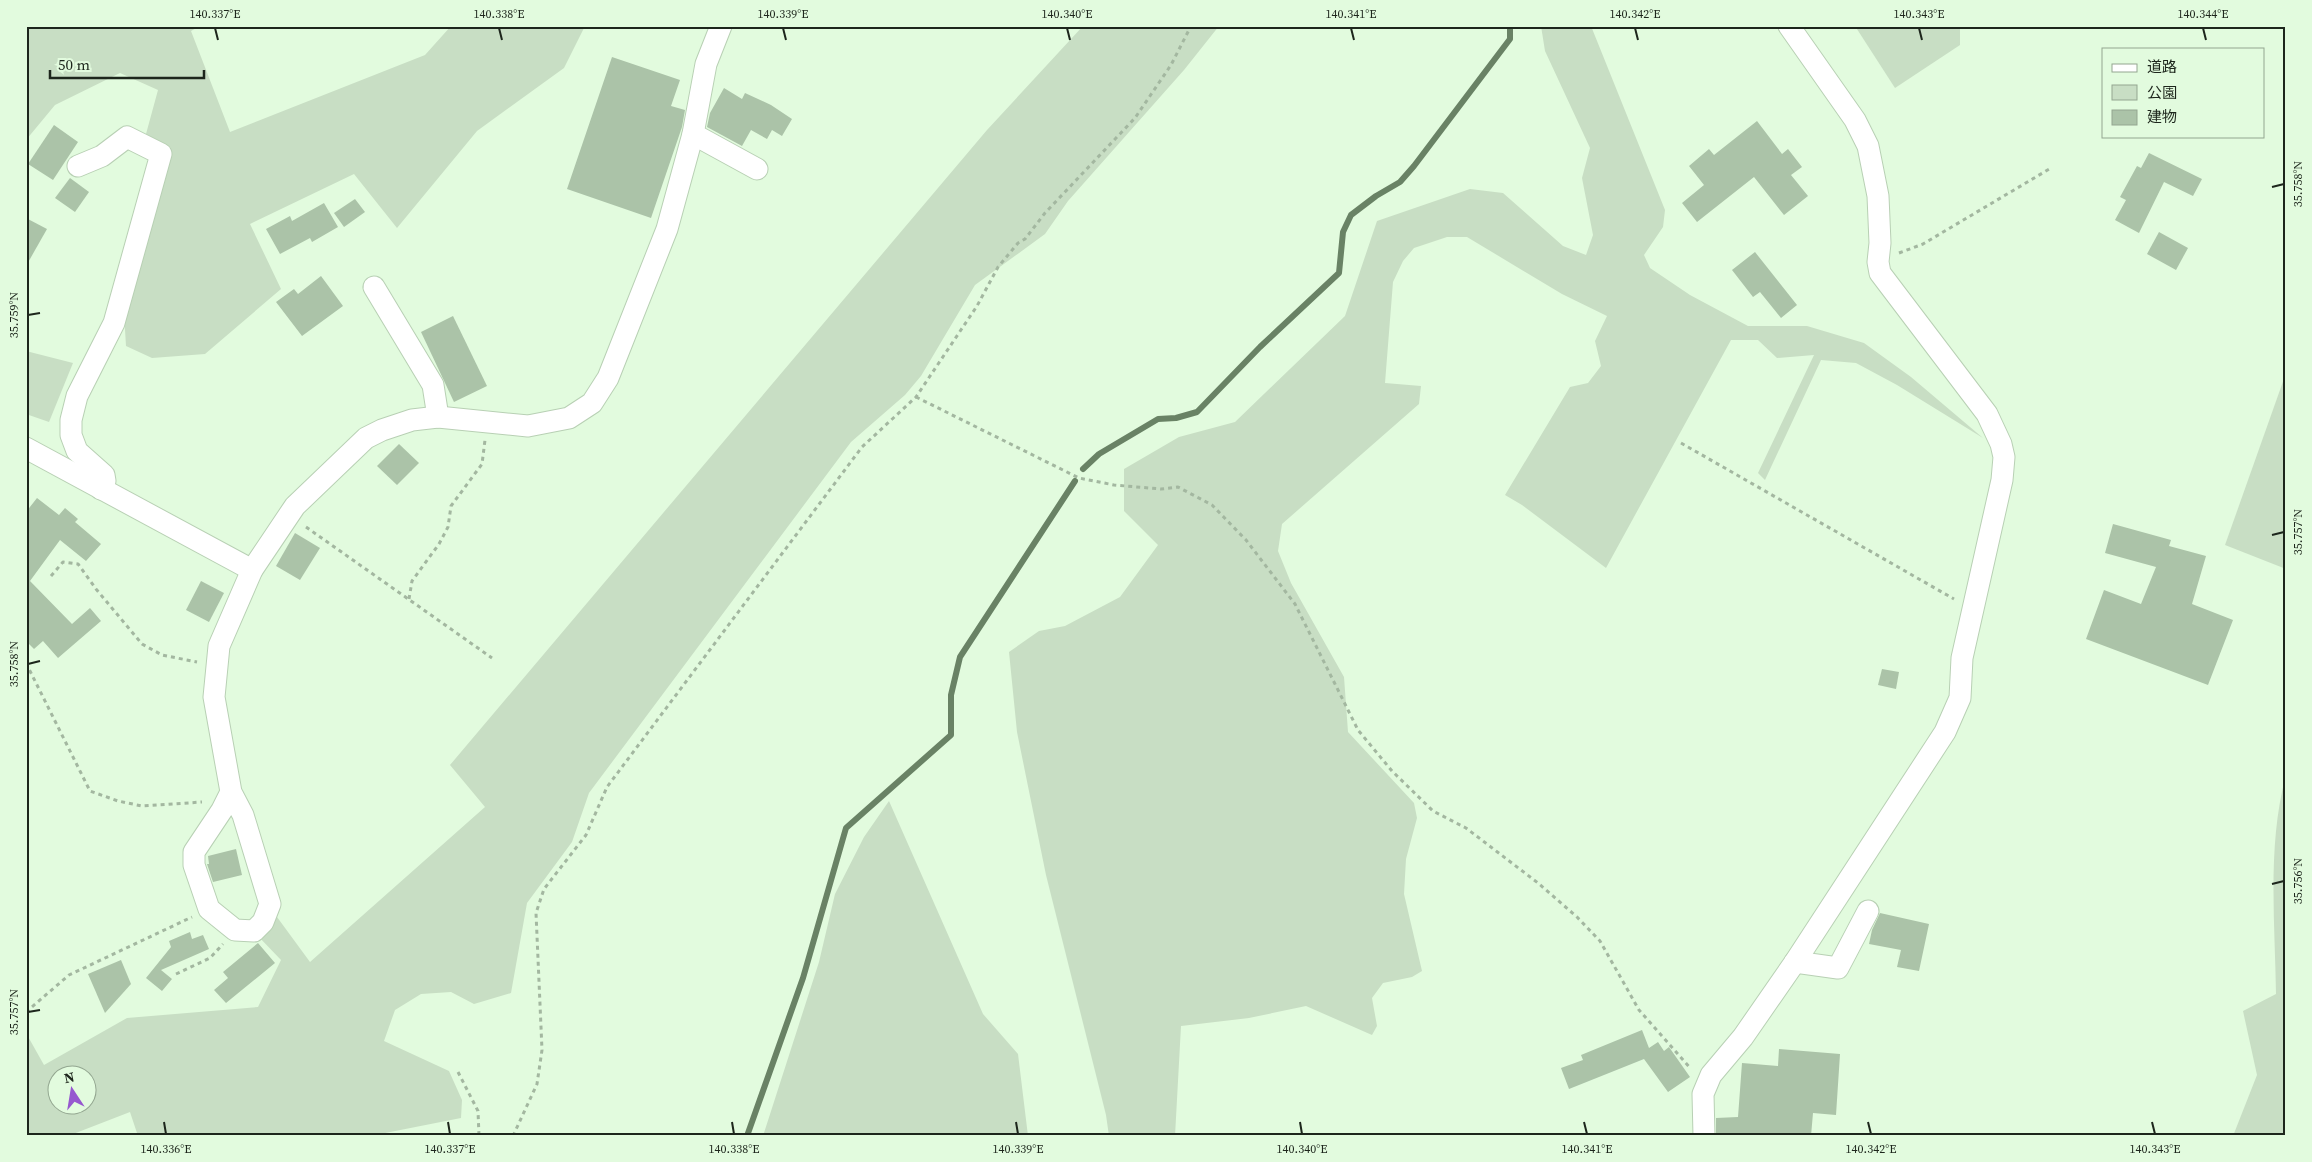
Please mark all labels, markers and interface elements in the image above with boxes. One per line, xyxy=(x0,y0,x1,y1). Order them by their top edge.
text: 140.337°E xyxy=(190,6,240,22)
text: 140.338°E xyxy=(474,6,524,22)
text: 140.339°E xyxy=(758,6,808,22)
text: 140.340°E xyxy=(1042,6,1092,22)
text: 140.341°E xyxy=(1326,6,1376,22)
text: 140.342°E xyxy=(1610,6,1660,22)
text: 140.343°E xyxy=(1894,6,1944,22)
text: 140.344°E xyxy=(2178,6,2228,22)
scale bar xyxy=(50,48,204,80)
legend xyxy=(2102,48,2264,138)
text: 50 m xyxy=(58,54,90,75)
text: 道路 xyxy=(2147,56,2177,77)
text: 公園 xyxy=(2147,82,2177,103)
text: 建物 xyxy=(2147,106,2177,127)
text: 35.758°N xyxy=(2290,161,2306,207)
text: 35.759°N xyxy=(6,292,22,338)
text: 35.757°N xyxy=(2290,509,2306,555)
text: 35.758°N xyxy=(6,641,22,687)
text: 35.756°N xyxy=(2290,858,2306,904)
text: 35.757°N xyxy=(6,989,22,1035)
north arrow xyxy=(48,1064,98,1114)
text: N xyxy=(62,1066,76,1088)
text: 140.336°E xyxy=(141,1141,191,1157)
text: 140.337°E xyxy=(425,1141,475,1157)
text: 140.338°E xyxy=(709,1141,759,1157)
text: 140.339°E xyxy=(993,1141,1043,1157)
text: 140.340°E xyxy=(1277,1141,1327,1157)
text: 140.341°E xyxy=(1562,1141,1612,1157)
text: 140.342°E xyxy=(1846,1141,1896,1157)
text: 140.343°E xyxy=(2130,1141,2180,1157)

